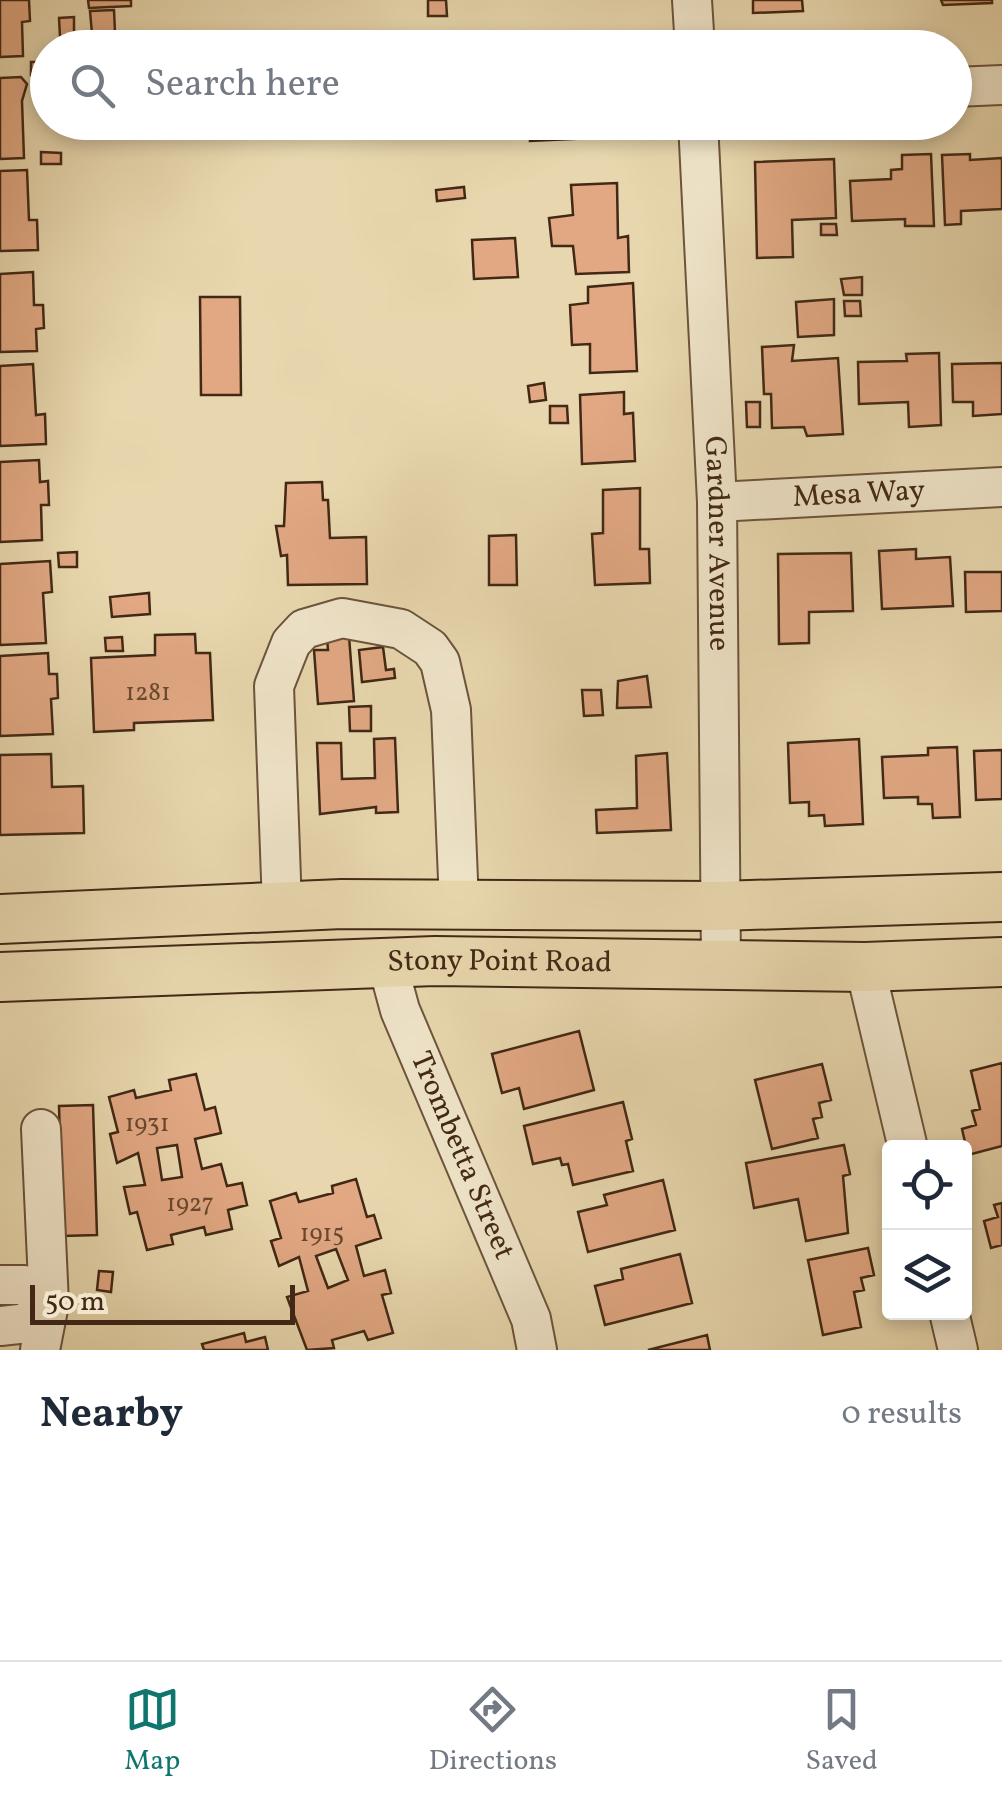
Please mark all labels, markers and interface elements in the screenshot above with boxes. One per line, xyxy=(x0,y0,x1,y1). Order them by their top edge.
search box xyxy=(30,30,972,140)
icon: search xyxy=(65,58,120,113)
text: Search here xyxy=(145,59,340,112)
street label: Gardner Avenue xyxy=(693,435,739,651)
street label: Mesa Way xyxy=(791,470,926,519)
house number: 1281 xyxy=(125,676,171,711)
street label: Stony Point Road xyxy=(387,940,612,984)
street label: Trombetta Street xyxy=(399,1045,525,1266)
house number: 1931 xyxy=(125,1107,169,1142)
map controls xyxy=(882,1140,972,1320)
button: locate xyxy=(882,1140,972,1230)
house number: 1927 xyxy=(166,1187,214,1222)
house number: 1915 xyxy=(300,1217,344,1252)
button: layers xyxy=(882,1230,972,1320)
scale bar xyxy=(30,1280,295,1324)
text: 50 m xyxy=(45,1283,105,1322)
text: Nearby xyxy=(40,1386,183,1445)
text: 0 results xyxy=(842,1393,962,1437)
tab: Map xyxy=(124,1682,180,1781)
tab: Directions xyxy=(429,1682,557,1781)
tab: Saved xyxy=(806,1682,878,1781)

